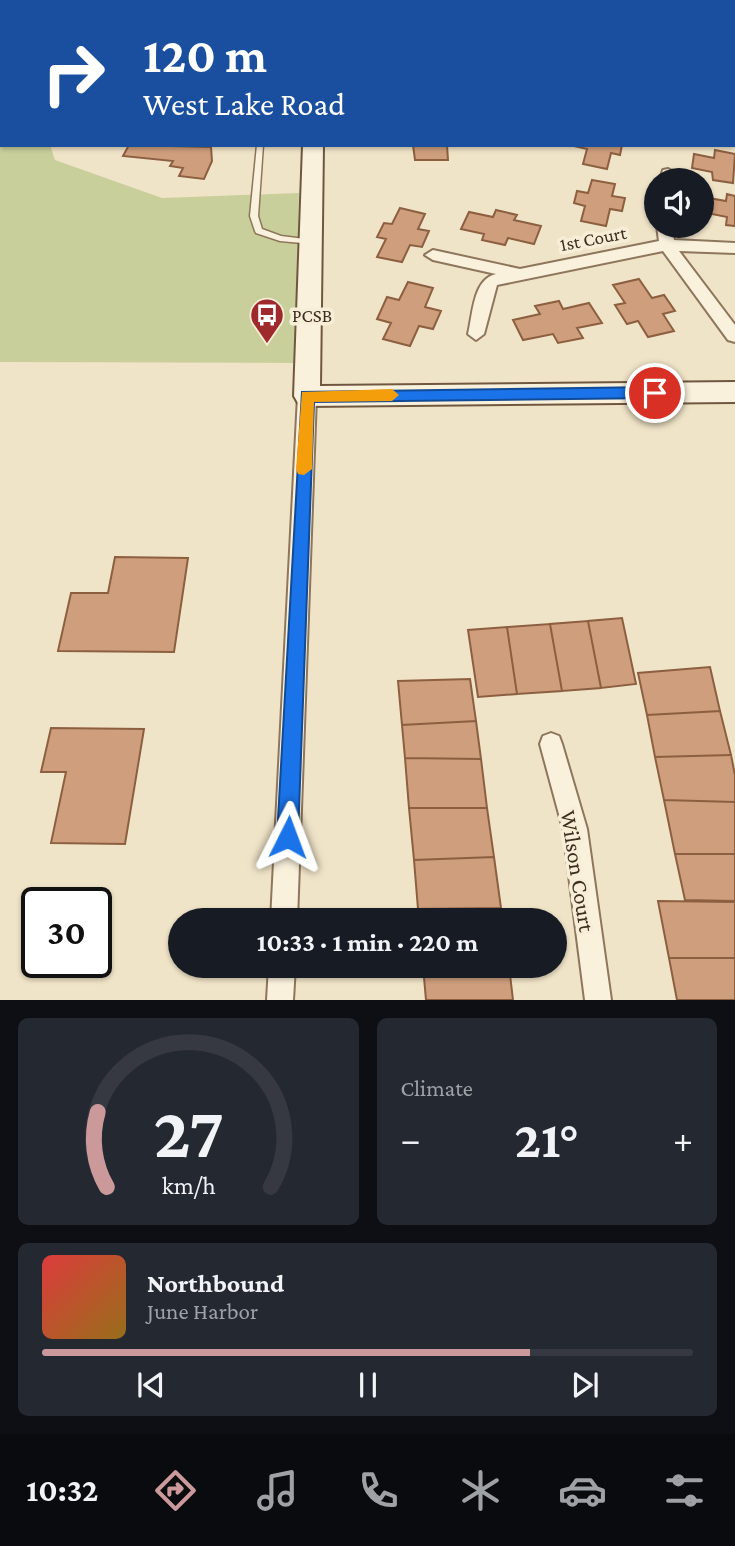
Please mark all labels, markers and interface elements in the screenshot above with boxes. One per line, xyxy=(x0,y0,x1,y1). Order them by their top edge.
icon: right xyxy=(28,28,119,119)
text: 120 m xyxy=(143,28,267,83)
text: West Lake Road xyxy=(143,86,345,122)
map controls xyxy=(644,168,714,238)
button: sound xyxy=(644,168,714,238)
street label: 1st Court xyxy=(558,222,629,255)
bus stop icon: PCSB xyxy=(248,296,286,345)
place label: PCSB xyxy=(292,305,332,326)
pin xyxy=(625,363,685,423)
icon: arrive xyxy=(636,374,674,412)
position arrow xyxy=(251,800,325,874)
street label: Wilson Court xyxy=(556,808,601,934)
speed limit sign: 30 xyxy=(21,887,112,978)
text: 10:33 · 1 min · 220 m xyxy=(257,928,478,957)
text: Climate xyxy=(401,1075,473,1101)
text: 27 xyxy=(153,1093,224,1174)
text: 21° xyxy=(514,1110,579,1168)
text: − xyxy=(401,1118,421,1160)
text: + xyxy=(673,1118,693,1160)
text: km/h xyxy=(161,1172,215,1199)
text: Northbound xyxy=(147,1269,284,1298)
text: June Harbor xyxy=(147,1298,258,1324)
icon: previous xyxy=(132,1366,170,1404)
icon: pause xyxy=(349,1366,387,1404)
icon: next xyxy=(566,1366,604,1404)
icon: directions xyxy=(151,1466,200,1515)
icon: music xyxy=(253,1466,302,1515)
icon: phone xyxy=(354,1466,403,1515)
icon: climate xyxy=(456,1466,505,1515)
icon: car xyxy=(558,1466,607,1515)
icon: filters xyxy=(660,1466,709,1515)
text: 10:32 xyxy=(26,1472,98,1508)

